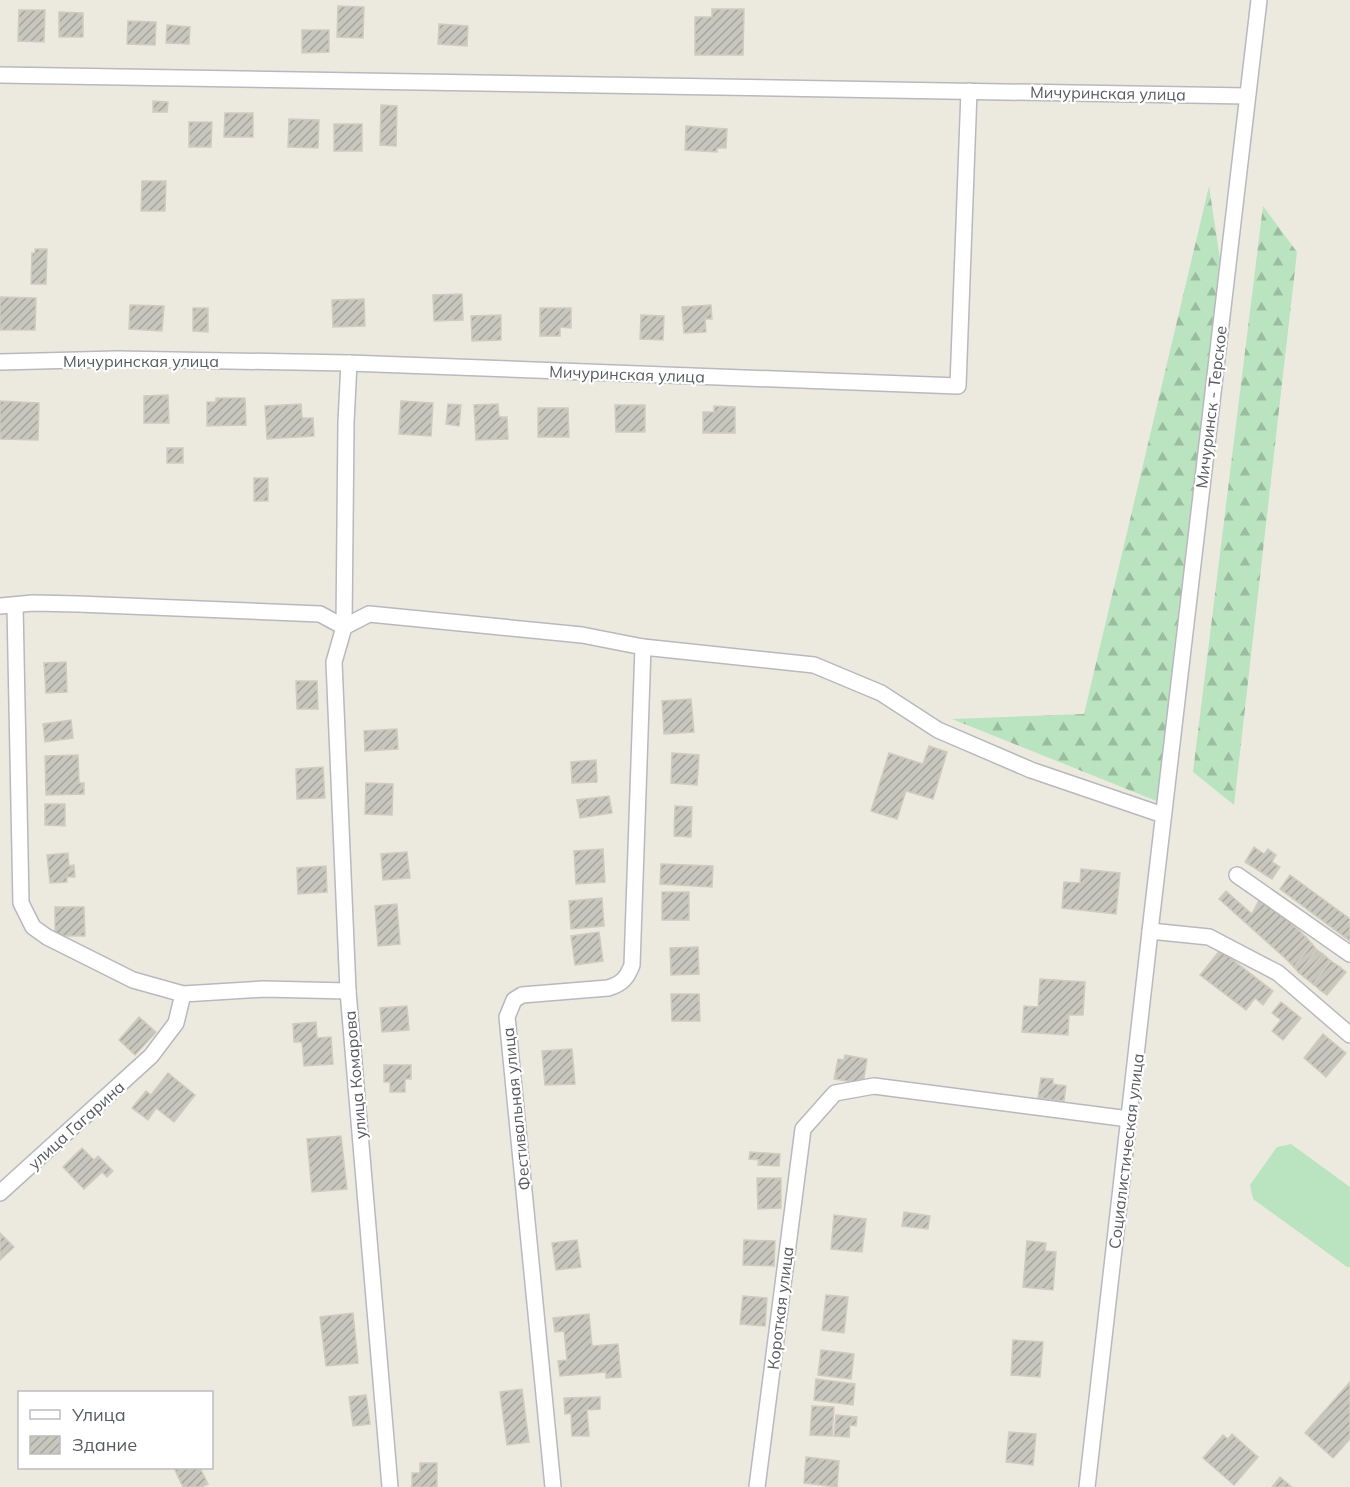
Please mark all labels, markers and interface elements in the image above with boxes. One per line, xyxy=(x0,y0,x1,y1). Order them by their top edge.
street label: Мичуринская улица xyxy=(1030,82,1186,104)
street label: Мичуринск - Терское xyxy=(1191,324,1231,489)
street label: Мичуринская улица xyxy=(63,351,219,371)
street label: Мичуринская улица xyxy=(549,361,705,387)
street label: улица Комарова xyxy=(339,1010,371,1140)
street label: Фестивальная улица xyxy=(498,1027,534,1191)
street label: Социалистическая улица xyxy=(1104,1052,1148,1250)
street label: улица Гагарина xyxy=(24,1076,128,1174)
street label: Короткая улица xyxy=(763,1245,797,1371)
legend xyxy=(18,1391,213,1469)
text: Улица xyxy=(71,1403,126,1426)
text: Здание xyxy=(72,1433,137,1456)

